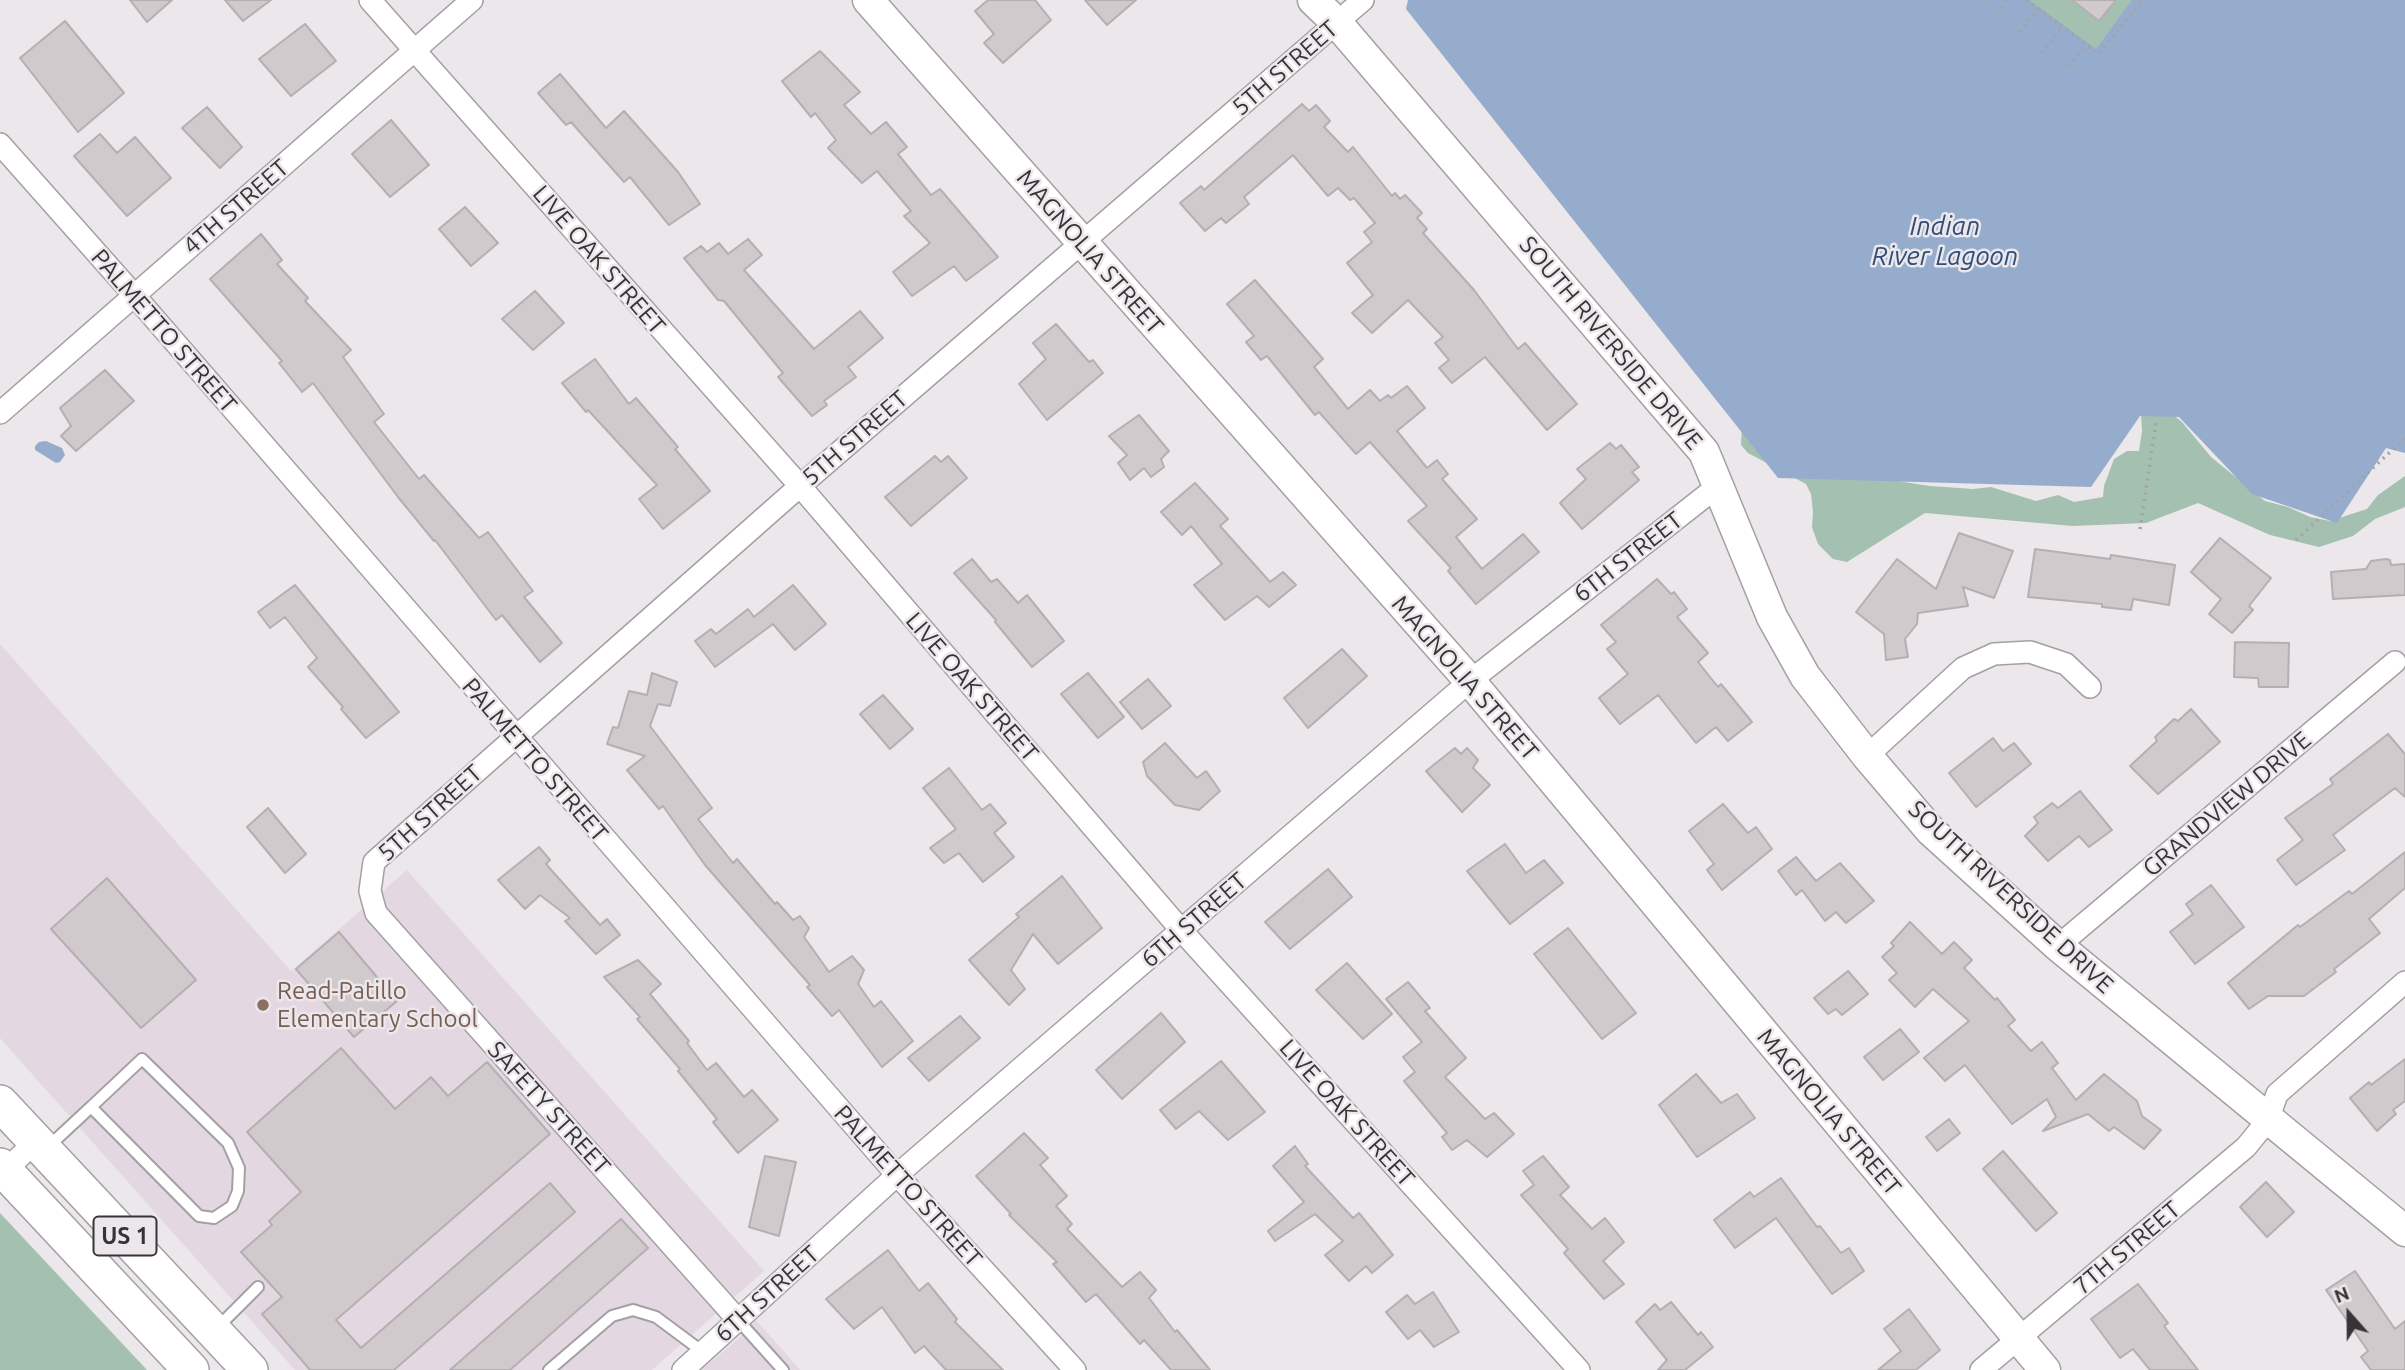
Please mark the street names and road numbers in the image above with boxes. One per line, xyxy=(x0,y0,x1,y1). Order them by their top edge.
street label: 5TH STREET xyxy=(1226,14,1344,122)
street label: 4TH STREET xyxy=(177,153,295,261)
street label: MAGNOLIA STREET xyxy=(1011,164,1169,340)
street label: LIVE OAK STREET xyxy=(527,180,671,340)
street label: SOUTH RIVERSIDE DRIVE xyxy=(1513,231,1709,455)
street label: PALMETTO STREET xyxy=(85,243,243,419)
street label: 5TH STREET xyxy=(796,384,914,492)
street label: 6TH STREET xyxy=(1568,506,1688,608)
street label: MAGNOLIA STREET xyxy=(1386,590,1544,766)
street label: LIVE OAK STREET xyxy=(900,607,1044,767)
street label: PALMETTO STREET xyxy=(456,672,614,848)
street label: GRANDVIEW DRIVE xyxy=(2137,725,2317,883)
street label: 5TH STREET xyxy=(372,759,488,867)
street label: SOUTH RIVERSIDE DRIVE xyxy=(1903,795,2119,999)
street label: 6TH STREET xyxy=(1135,866,1253,974)
street label: MAGNOLIA STREET xyxy=(1751,1023,1907,1201)
street label: LIVE OAK STREET xyxy=(1273,1034,1421,1192)
street label: SAFETY STREET xyxy=(482,1036,616,1180)
street label: PALMETTO STREET xyxy=(828,1099,988,1273)
street label: 7TH STREET xyxy=(2068,1195,2186,1301)
road number: US 1 xyxy=(94,1217,156,1256)
street label: 6TH STREET xyxy=(709,1240,825,1348)

